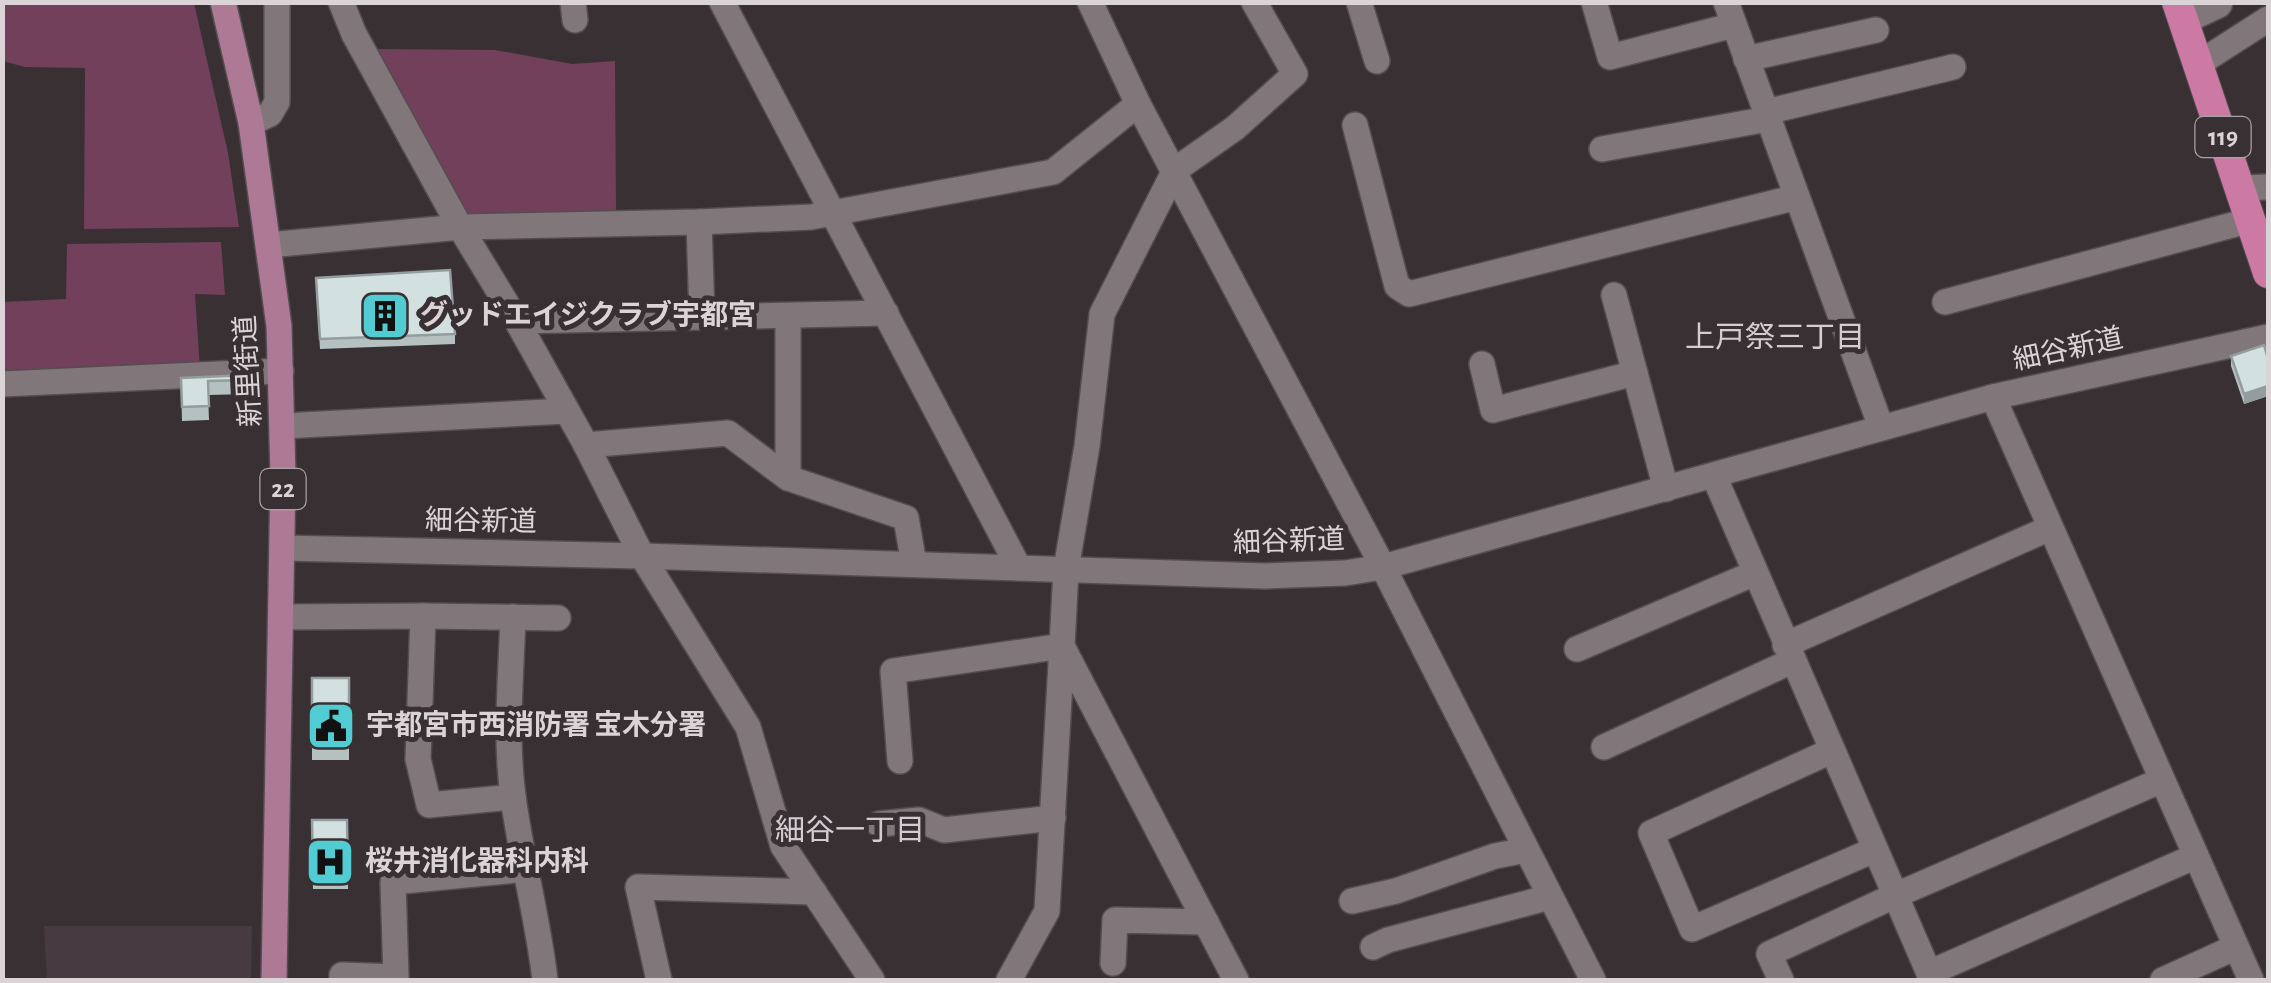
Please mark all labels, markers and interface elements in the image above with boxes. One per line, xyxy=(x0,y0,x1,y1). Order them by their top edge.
road number: 119 xyxy=(2196,117,2250,157)
building icon: グッドエイジクラブ宇都宮 xyxy=(359,290,411,342)
place label: グッドエイジクラブ宇都宮 xyxy=(420,299,756,330)
street label: 新里街道 xyxy=(230,314,266,428)
district label: 上戸祭三丁目 xyxy=(1685,322,1865,353)
street label: 細谷新道 xyxy=(2010,323,2126,375)
road number: 22 xyxy=(260,469,306,509)
street label: 細谷新道 xyxy=(425,505,537,537)
street label: 細谷新道 xyxy=(1232,524,1345,558)
public building icon: 宇都宮市西消防署 宝木分署 xyxy=(305,700,357,752)
place label: 宇都宮市西消防署 宝木分署 xyxy=(366,710,706,740)
district label: 細谷一丁目 xyxy=(775,814,925,846)
hospital icon: 桜井消化器科内科 xyxy=(304,836,356,888)
place label: 桜井消化器科内科 xyxy=(365,846,589,876)

